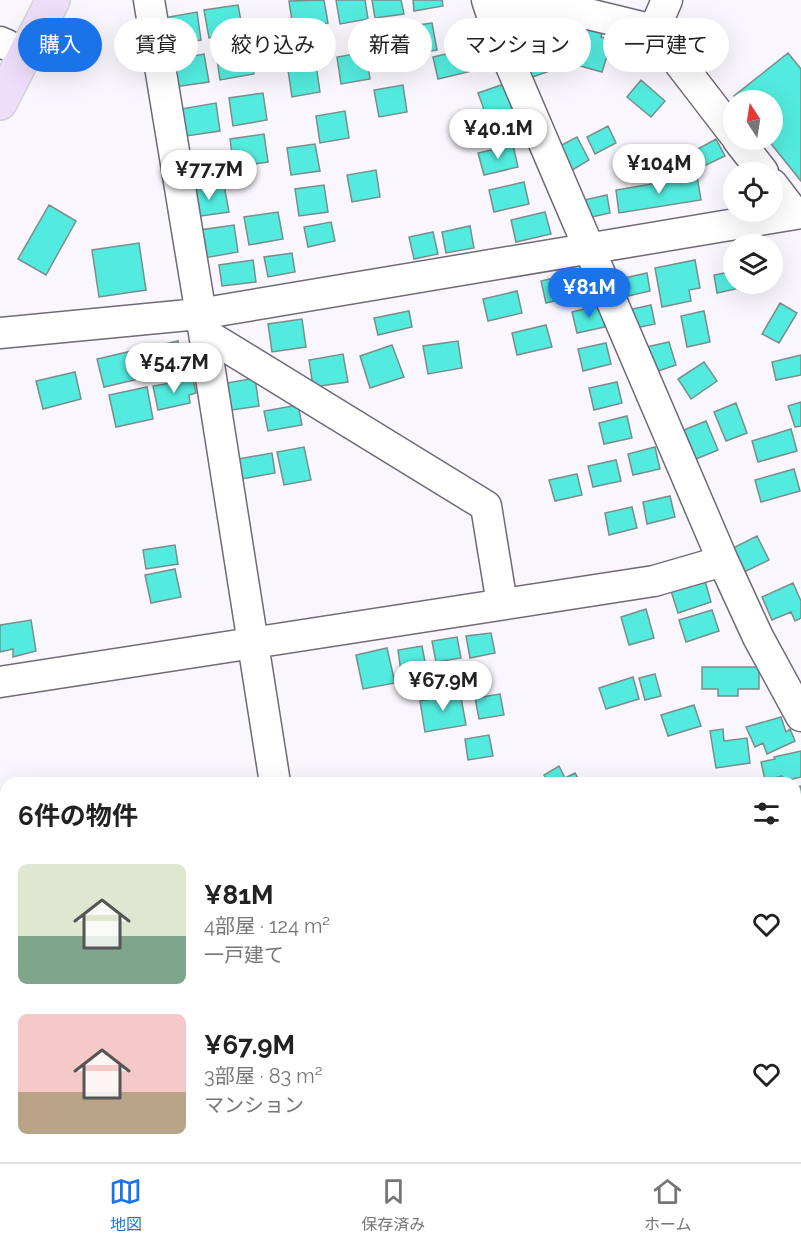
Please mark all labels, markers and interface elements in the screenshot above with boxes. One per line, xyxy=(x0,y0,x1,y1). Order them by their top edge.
chip: 購入 xyxy=(18,18,102,72)
chip: 賃貸 xyxy=(114,18,198,72)
chip: 絞り込み xyxy=(210,18,336,72)
chip: 新着 xyxy=(348,18,432,72)
chip: マンション xyxy=(444,18,591,72)
chip: 一戸建て xyxy=(603,18,729,72)
north arrow xyxy=(723,90,783,150)
map controls xyxy=(723,90,783,294)
pin: ¥40.1M xyxy=(449,109,547,160)
text: ¥40.1M xyxy=(463,116,533,140)
pin: ¥104M xyxy=(617,144,701,195)
pin: ¥77.7M xyxy=(160,150,258,201)
text: ¥104M xyxy=(626,151,692,175)
text: ¥77.7M xyxy=(175,157,243,181)
button: locate xyxy=(723,162,783,222)
button: layers xyxy=(723,234,783,294)
pin: ¥81M xyxy=(553,268,625,319)
text: ¥81M xyxy=(562,275,616,299)
pin: ¥54.7M xyxy=(125,343,223,394)
text: ¥54.7M xyxy=(139,350,209,374)
pin: ¥67.9M xyxy=(394,661,492,712)
text: ¥67.9M xyxy=(408,668,478,692)
icon: filters xyxy=(750,797,783,830)
text: 6件の物件 xyxy=(18,801,138,831)
text: ¥81M xyxy=(204,880,274,910)
icon: home xyxy=(66,888,138,960)
icon: heart xyxy=(750,908,783,941)
text: 4部屋 · 124 m² xyxy=(204,914,330,938)
text: 一戸建て xyxy=(204,943,284,967)
text: ¥67.9M xyxy=(204,1030,295,1060)
icon: home xyxy=(66,1038,138,1110)
icon: heart xyxy=(750,1058,783,1091)
text: 3部屋 · 83 m² xyxy=(204,1064,322,1088)
text: マンション xyxy=(204,1093,304,1117)
tab: 地図 xyxy=(109,1175,142,1235)
tab: 保存済み xyxy=(361,1175,425,1235)
tab: ホーム xyxy=(644,1175,692,1235)

